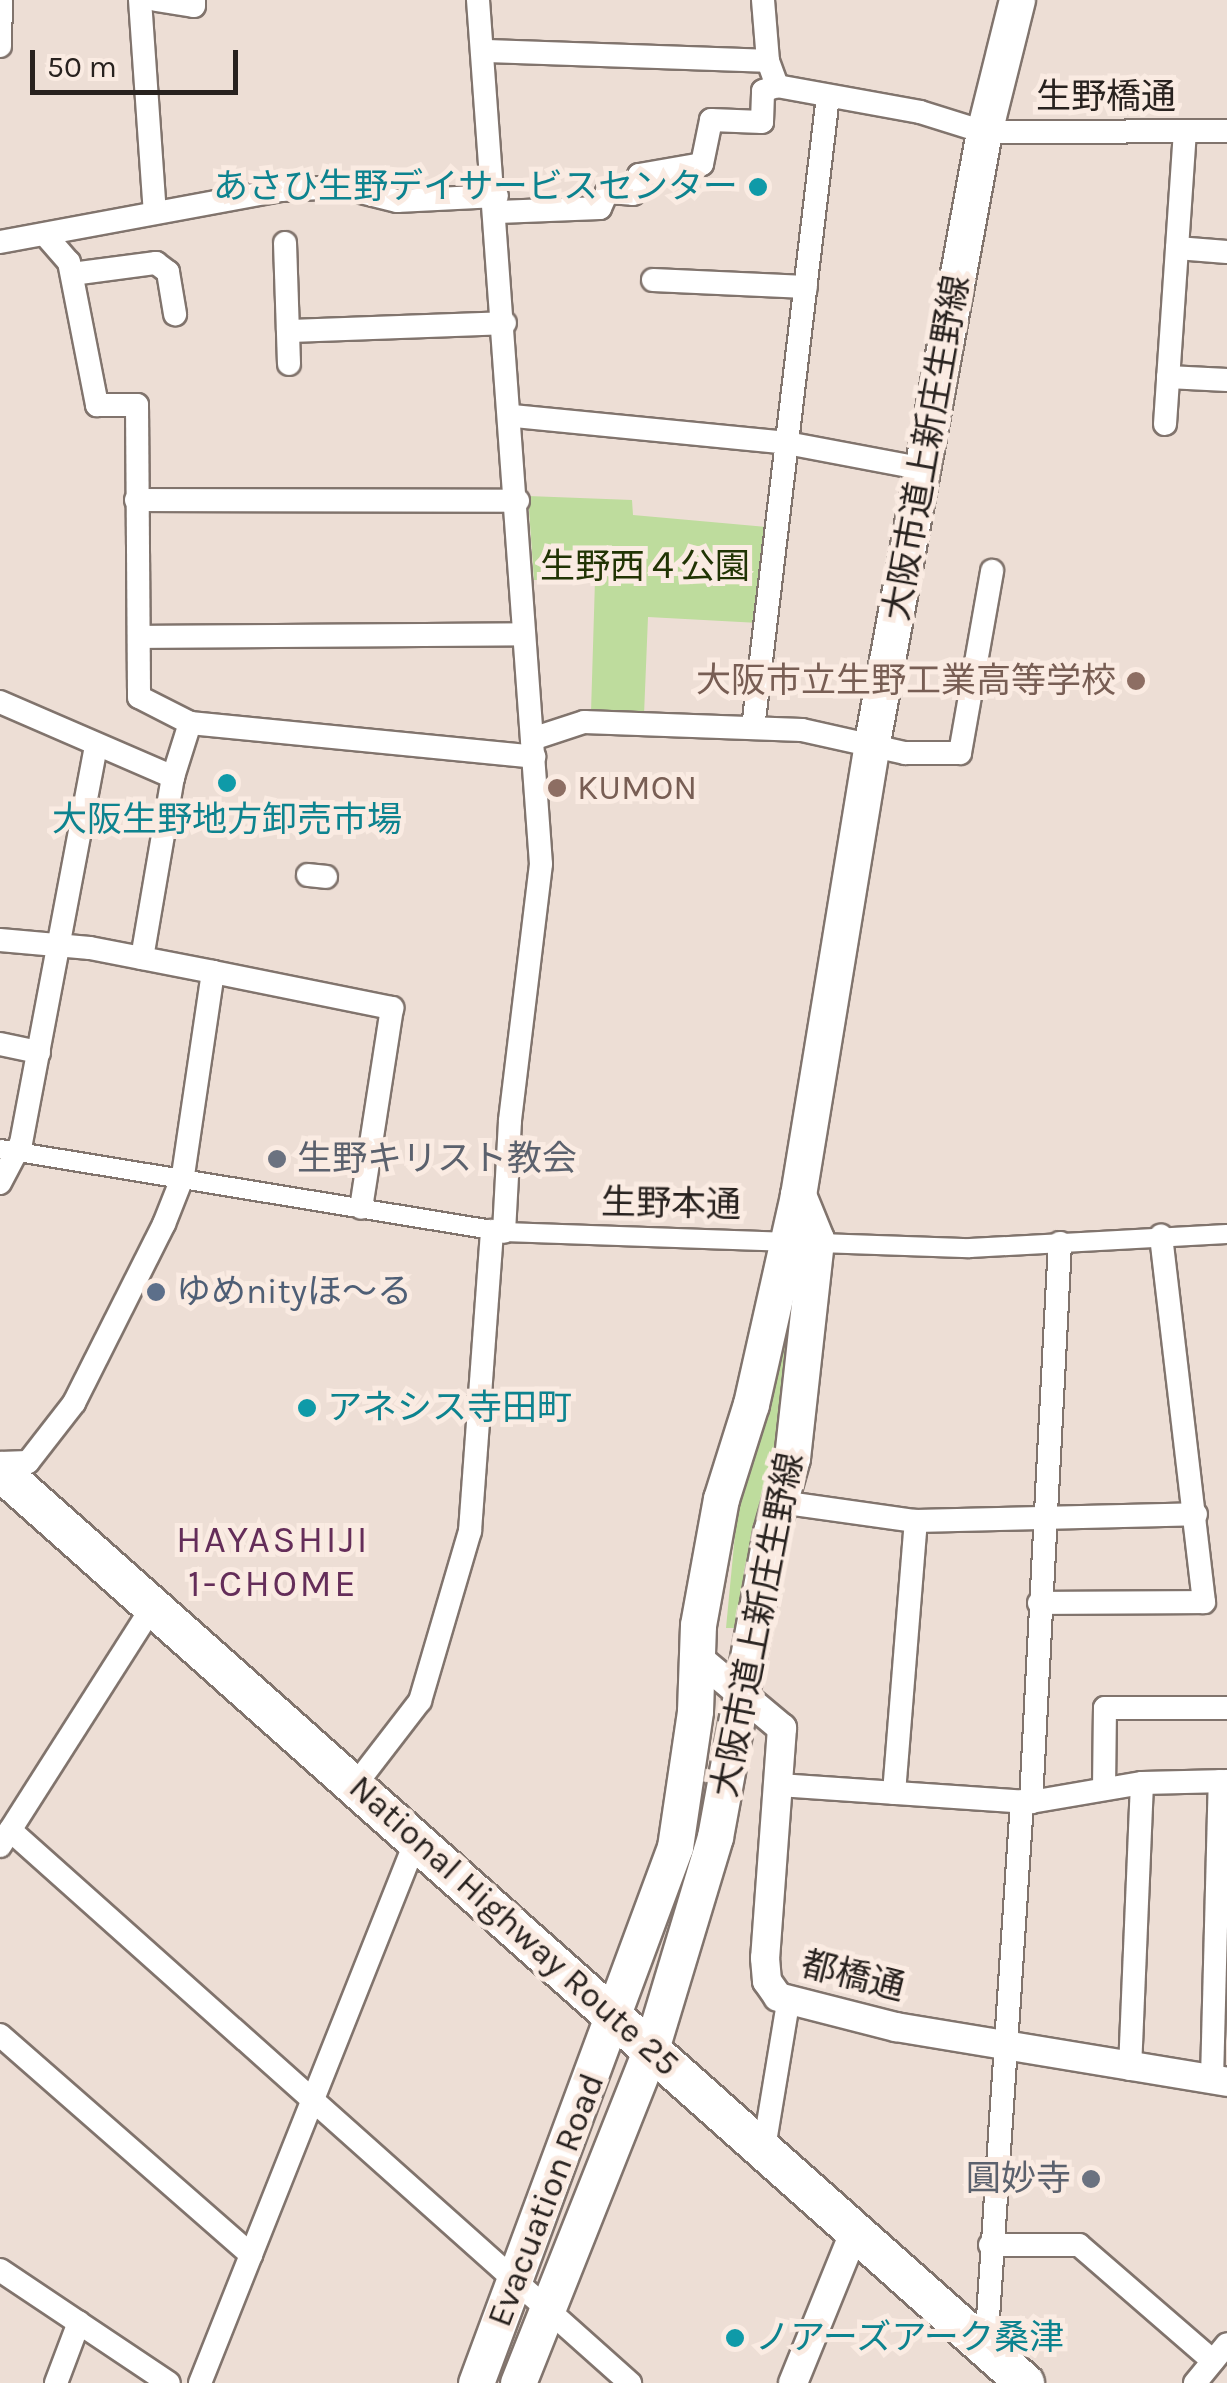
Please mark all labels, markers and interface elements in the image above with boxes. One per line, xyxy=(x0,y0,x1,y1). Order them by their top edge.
scale bar xyxy=(35,30,242,92)
text: 50 m xyxy=(47,49,117,85)
street label: 生野橋通 xyxy=(1036,76,1176,118)
place label: あさひ生野デイサービスセンター xyxy=(213,166,738,208)
marker: あさひ生野デイサービスセンター xyxy=(747,176,769,198)
street label: 大阪市道上新庄生野線 xyxy=(876,272,978,624)
park label: 生野西４公園 xyxy=(540,546,750,588)
place label: 大阪市立生野工業高等学校 xyxy=(696,660,1116,702)
marker: 大阪市立生野工業高等学校 xyxy=(1125,670,1147,692)
place label: KUMON xyxy=(577,767,697,809)
marker: 大阪生野地方卸売市場 xyxy=(216,772,238,794)
marker: KUMON xyxy=(546,777,568,799)
place label: 大阪生野地方卸売市場 xyxy=(52,799,402,841)
place label: 生野キリスト教会 xyxy=(297,1138,577,1180)
marker: 生野キリスト教会 xyxy=(266,1148,288,1170)
street label: 生野本通 xyxy=(601,1182,741,1226)
place label: ゆめnityほ〜る xyxy=(176,1271,412,1313)
marker: ゆめnityほ〜る xyxy=(145,1281,167,1303)
place label: アネシス寺田町 xyxy=(327,1387,572,1429)
marker: アネシス寺田町 xyxy=(296,1397,318,1419)
street label: 大阪市道上新庄生野線 xyxy=(704,1449,812,1801)
district label: HAYASHIJI 1-CHOME xyxy=(176,1517,370,1606)
street label: National Highway Route 25 xyxy=(340,1767,688,2085)
street label: 都橋通 xyxy=(797,1943,909,2009)
street label: Evacuation Road xyxy=(478,2067,614,2333)
place label: 圓妙寺 xyxy=(966,2158,1071,2200)
marker: 圓妙寺 xyxy=(1080,2168,1102,2190)
place label: ノアーズアーク桑津 xyxy=(755,2317,1066,2359)
marker: ノアーズアーク桑津 xyxy=(724,2327,746,2349)

